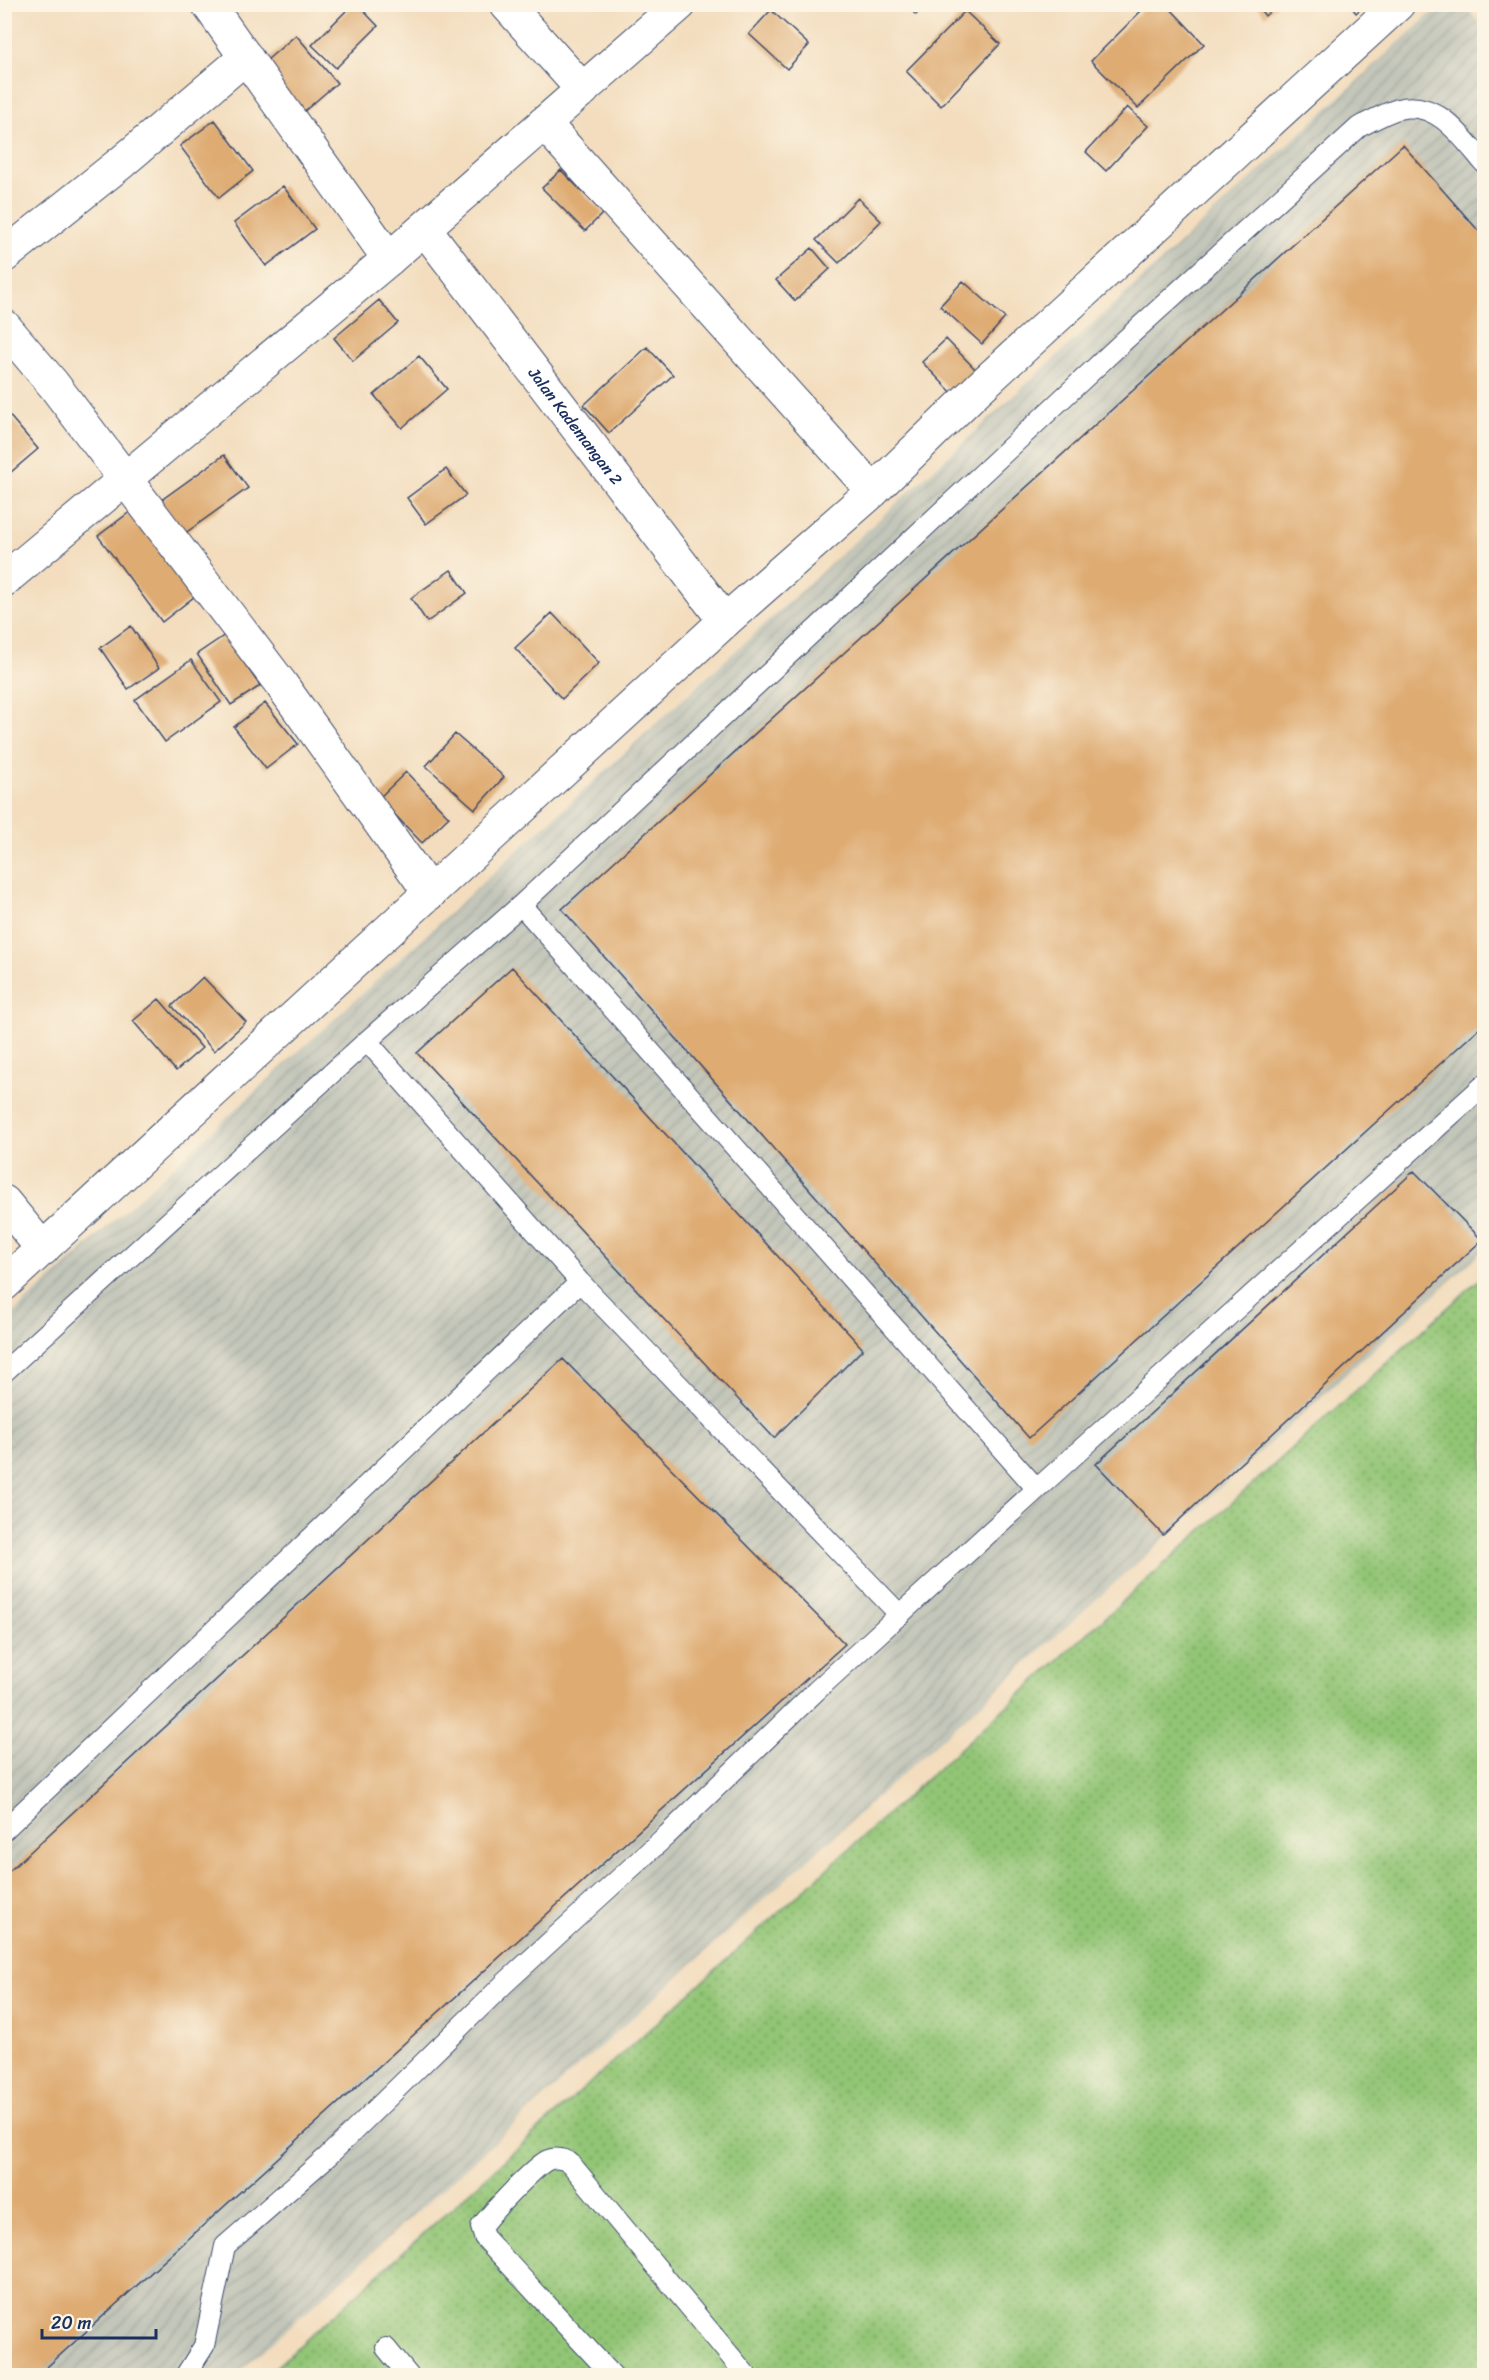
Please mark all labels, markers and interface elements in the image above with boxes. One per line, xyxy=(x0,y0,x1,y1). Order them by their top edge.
street label: Jalan Kademangan 2 xyxy=(520,360,631,491)
scale bar xyxy=(42,2302,156,2340)
text: 20 m xyxy=(51,2307,91,2339)

